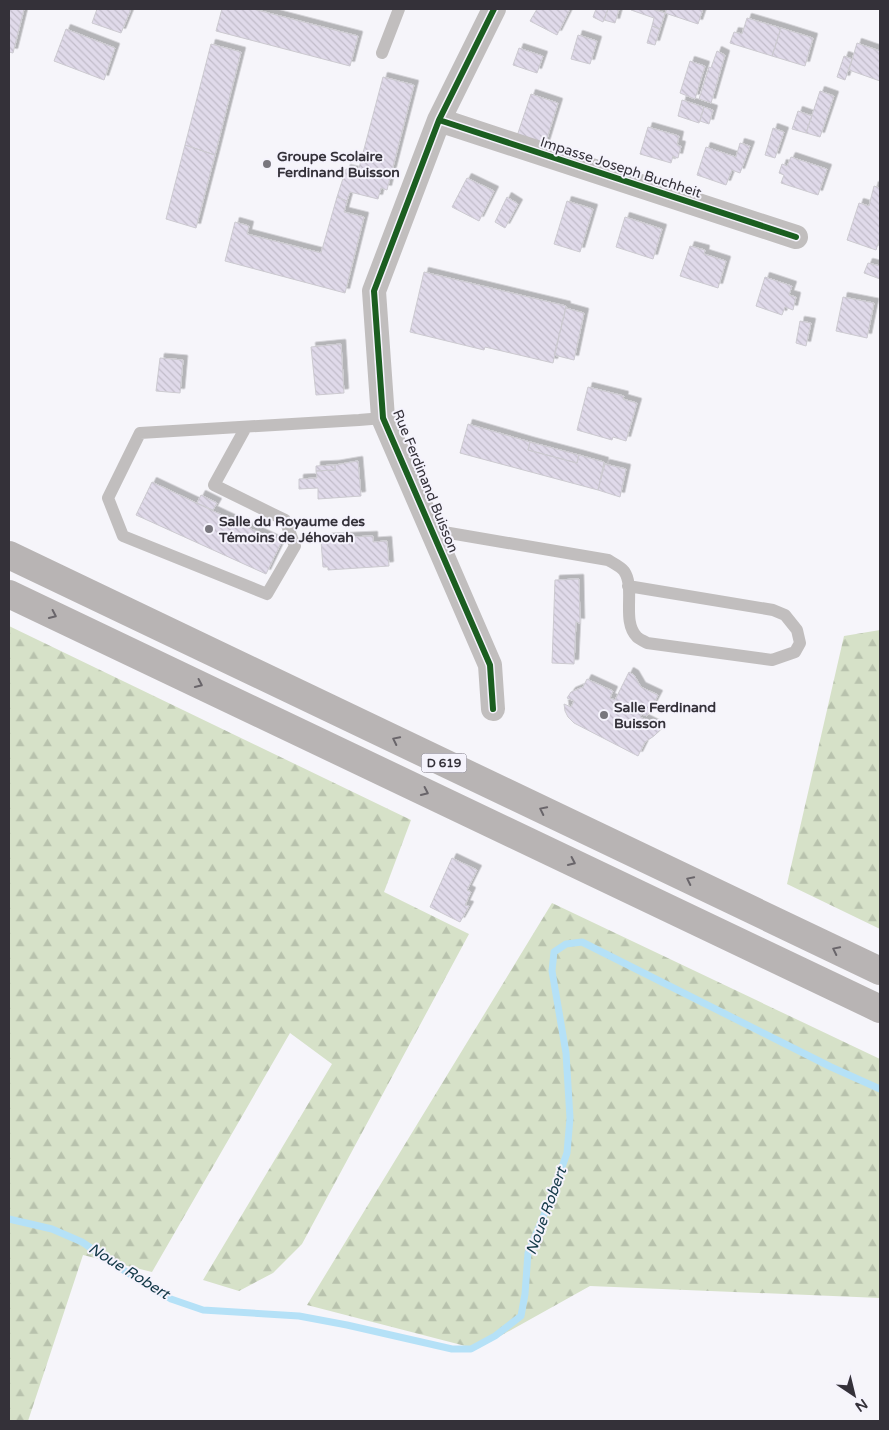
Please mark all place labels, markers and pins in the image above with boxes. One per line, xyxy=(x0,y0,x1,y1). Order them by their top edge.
place label: Groupe Scolaire Ferdinand Buisson xyxy=(277,148,400,181)
marker: Groupe Scolaire Ferdinand Buisson xyxy=(261,158,273,170)
place label: Salle du Royaume des Témoins de Jéhovah xyxy=(218,513,365,546)
marker: Salle du Royaume des Témoins de Jéhovah xyxy=(203,523,215,535)
place label: Salle Ferdinand Buisson xyxy=(614,699,716,732)
marker: Salle Ferdinand Buisson xyxy=(598,709,610,721)

